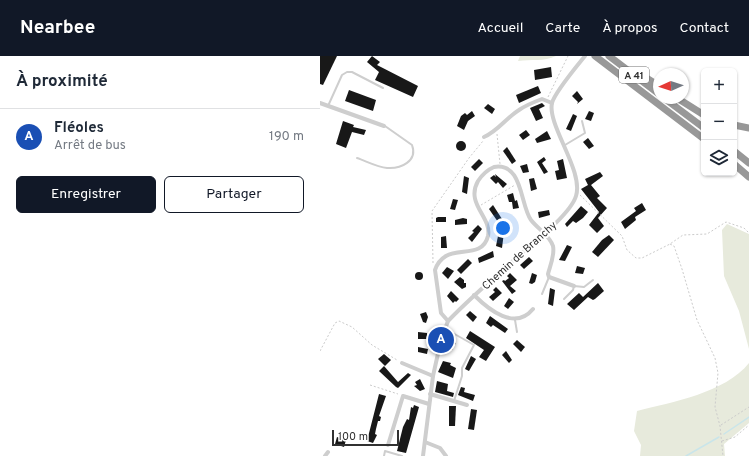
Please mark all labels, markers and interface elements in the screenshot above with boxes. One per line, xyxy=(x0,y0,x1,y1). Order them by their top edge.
text: Nearbee xyxy=(20,16,95,40)
text: Accueil xyxy=(477,20,523,37)
text: Carte xyxy=(545,20,580,37)
text: À propos xyxy=(602,20,658,37)
text: Contact xyxy=(680,20,729,37)
road number: A 41 xyxy=(619,67,649,83)
north arrow xyxy=(653,68,689,104)
map controls xyxy=(701,68,737,176)
button: + xyxy=(701,68,737,104)
text: À proximité xyxy=(16,71,108,93)
button: − xyxy=(701,104,737,140)
text: Fléoles xyxy=(54,119,104,138)
text: A xyxy=(24,129,34,145)
text: 190 m xyxy=(269,129,304,145)
text: Arrêt de bus xyxy=(54,138,126,154)
button: layers xyxy=(701,140,737,176)
button: Enregistrer xyxy=(16,176,156,213)
button: Partager xyxy=(164,176,304,213)
street label: Chemin de Branchy xyxy=(479,218,560,293)
your location xyxy=(493,218,513,238)
pin: A xyxy=(428,325,454,355)
scale bar xyxy=(332,428,399,447)
text: 100 m xyxy=(338,430,368,444)

